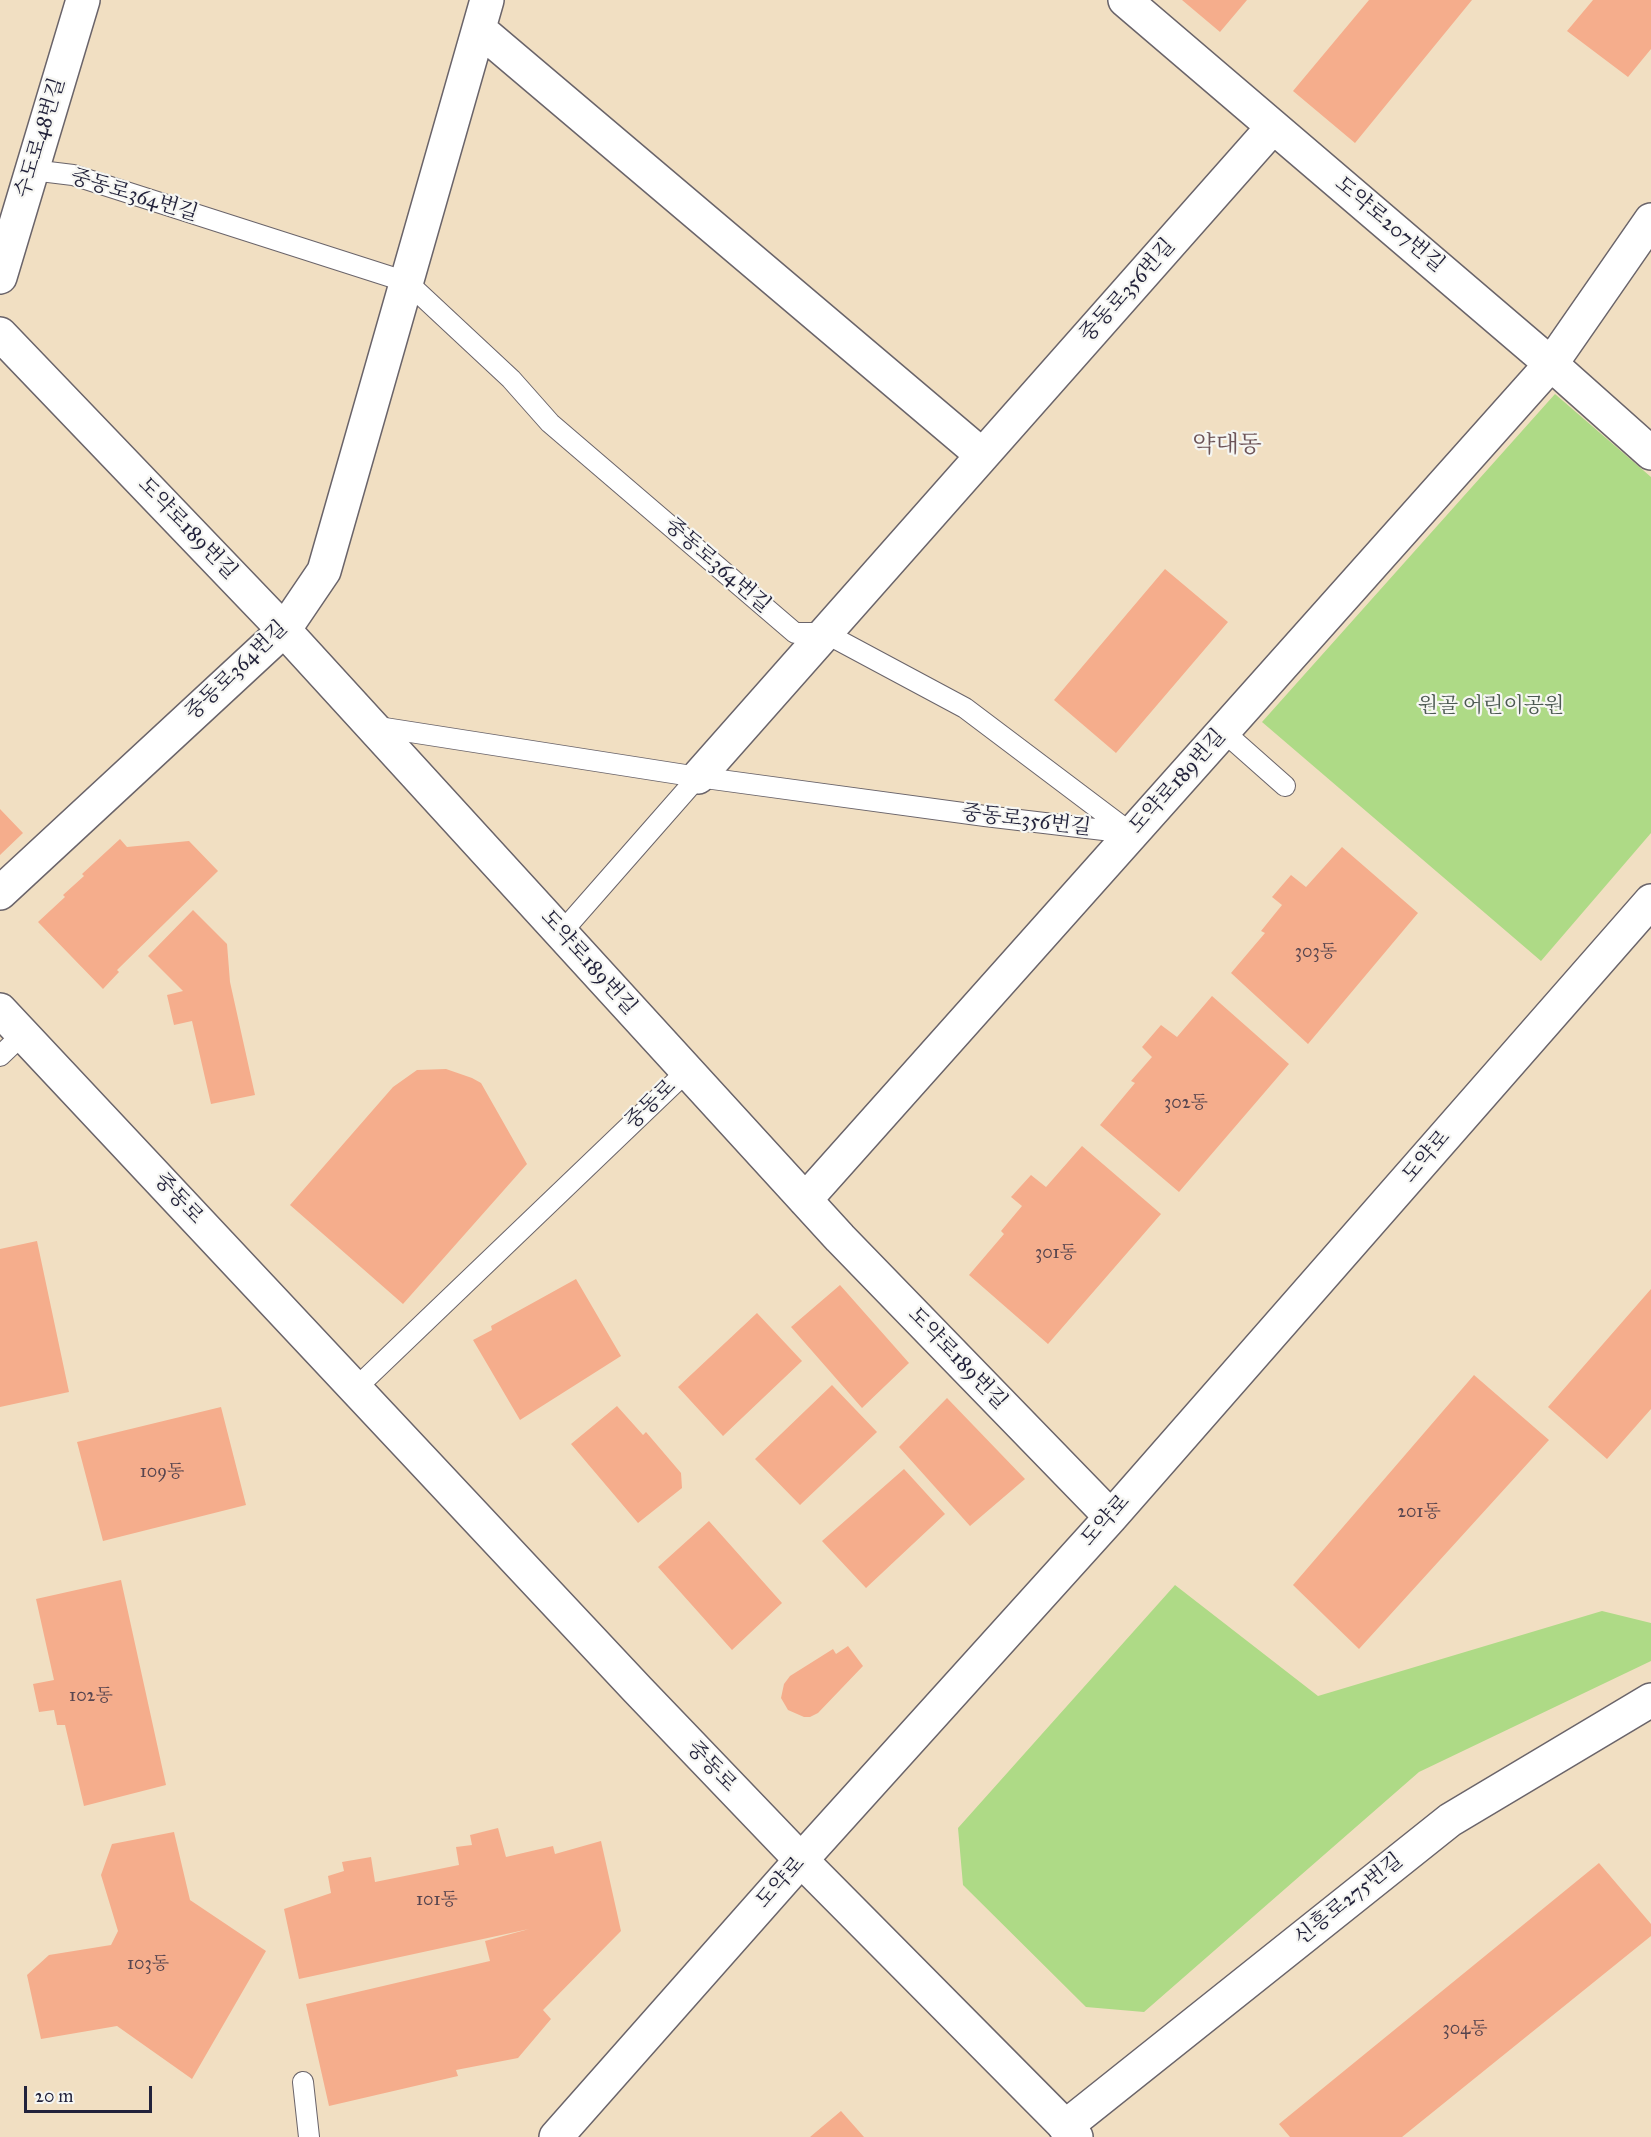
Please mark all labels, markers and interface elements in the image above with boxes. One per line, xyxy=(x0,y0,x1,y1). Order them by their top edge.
street label: 수도로48번길 xyxy=(11,75,71,201)
street label: 중동로364번길 xyxy=(67,165,201,227)
street label: 도약로207번길 xyxy=(1329,172,1449,278)
street label: 중동로356번길 xyxy=(1075,234,1181,348)
district label: 약대동 xyxy=(1192,432,1262,460)
street label: 도약로189번길 xyxy=(132,473,242,585)
street label: 중동로364번길 xyxy=(659,513,775,619)
street label: 중동로364번길 xyxy=(181,616,293,726)
park label: 원골 어린이공원 xyxy=(1418,694,1564,720)
street label: 도약로189번길 xyxy=(1124,724,1232,840)
street label: 중동로356번길 xyxy=(960,801,1092,841)
street label: 도약로189번길 xyxy=(534,905,642,1021)
house number: 303동 xyxy=(1295,942,1337,964)
street label: 중동로 xyxy=(620,1075,682,1135)
house number: 302동 xyxy=(1164,1093,1208,1115)
street label: 도약로 xyxy=(1398,1126,1456,1188)
street label: 중동로 xyxy=(148,1168,208,1230)
house number: 301동 xyxy=(1035,1243,1077,1265)
street label: 도약로189번길 xyxy=(902,1303,1012,1415)
house number: 109동 xyxy=(140,1462,184,1484)
street label: 도약로 xyxy=(1076,1490,1136,1552)
house number: 201동 xyxy=(1397,1502,1441,1524)
house number: 102동 xyxy=(69,1686,113,1708)
street label: 중동로 xyxy=(681,1736,741,1798)
street label: 신흥로275번길 xyxy=(1290,1849,1408,1951)
street label: 도약로 xyxy=(751,1852,811,1914)
house number: 101동 xyxy=(416,1890,458,1912)
house number: 103동 xyxy=(127,1954,169,1976)
house number: 304동 xyxy=(1442,2019,1488,2041)
scale bar xyxy=(27,2074,154,2112)
text: 20 m xyxy=(35,2085,73,2107)

